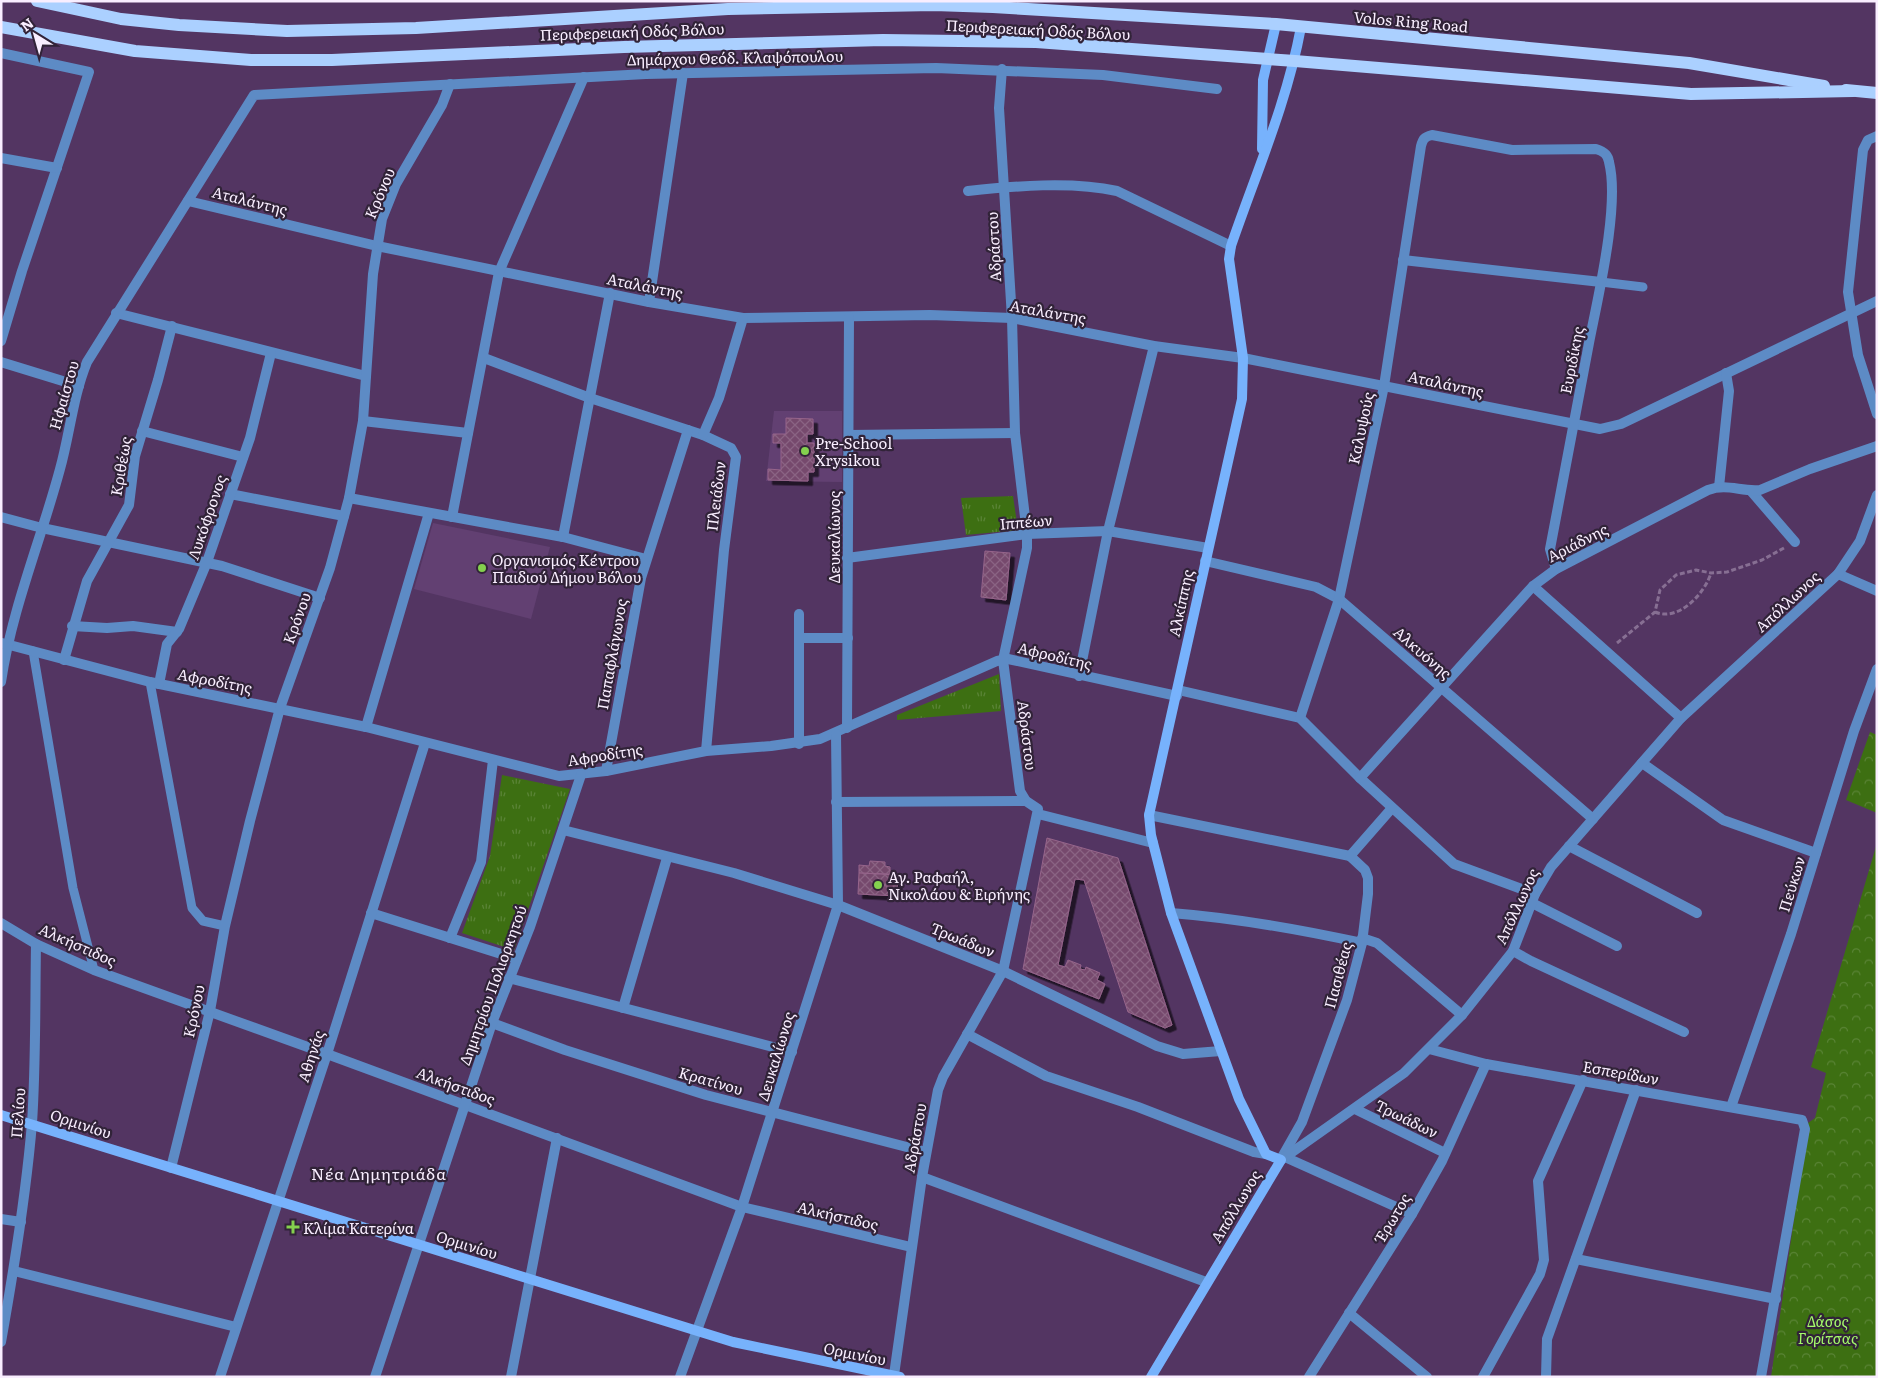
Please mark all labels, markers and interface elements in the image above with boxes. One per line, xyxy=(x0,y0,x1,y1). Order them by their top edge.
street label: Volos Ring Road xyxy=(1353,5,1469,37)
north arrow xyxy=(10,10,60,60)
text: N xyxy=(16,12,37,35)
street label: Περιφερειακή Οδός Βόλου xyxy=(945,13,1131,45)
street label: Περιφερειακή Οδός Βόλου xyxy=(539,16,725,46)
street label: Δημάρχου Θεόδ. Κλαψόπουλου xyxy=(627,44,844,70)
street label: Κρόνου xyxy=(358,164,400,222)
street label: Αταλάντης xyxy=(210,180,291,221)
street label: Αδράστου xyxy=(980,211,1006,283)
street label: Αταλάντης xyxy=(605,266,686,304)
street label: Αταλάντης xyxy=(1008,293,1088,329)
street label: Ευριδίκης xyxy=(1553,324,1589,396)
street label: Ηφαίστου xyxy=(42,357,84,432)
street label: Αταλάντης xyxy=(1406,364,1487,402)
street label: Καλυψούς xyxy=(1341,389,1379,466)
place label: Pre-School Xrysikou xyxy=(815,431,892,471)
street label: Κριθέως xyxy=(103,434,137,498)
marker: Pre-School Xrysikou xyxy=(799,445,811,457)
street label: Πλειάδων xyxy=(699,460,731,532)
street label: Λυκόφρoνος xyxy=(181,471,232,563)
street label: Δευκαλίωνος xyxy=(822,490,845,583)
street label: Ιππέων xyxy=(999,507,1053,535)
street label: Αριάδνης xyxy=(1543,517,1612,567)
place label: Οργανισμός Κέντρου Παιδιού Δήμου Βόλου xyxy=(492,548,642,588)
marker: Οργανισμός Κέντρου Παιδιού Δήμου Βόλου xyxy=(476,562,488,574)
street label: Απόλλωνος xyxy=(1749,564,1825,637)
street label: Αλκίππης xyxy=(1162,567,1198,639)
street label: Κρόνου xyxy=(276,589,316,647)
street label: Παπαφλάγωνος xyxy=(590,596,632,711)
street label: Αλκυόνης xyxy=(1389,620,1457,684)
street label: Αφροδίτης xyxy=(1016,635,1095,675)
street label: Αφροδίτης xyxy=(176,661,255,699)
street label: Αδράστου xyxy=(1012,699,1044,772)
street label: Αφροδίτης xyxy=(566,737,645,771)
street label: Πεύκων xyxy=(1772,853,1810,915)
street label: Απόλλωνος xyxy=(1488,864,1544,948)
place label: Αγ. Ραφαήλ, Νικολάου & Ειρήνης xyxy=(888,865,1031,905)
marker: Αγ. Ραφαήλ, Νικολάου & Ειρήνης xyxy=(872,879,884,891)
street label: Δημητρίου Πολιορκητού xyxy=(452,902,532,1068)
street label: Τρωάδων xyxy=(927,916,999,962)
street label: Αλκήστιδος xyxy=(36,917,121,972)
street label: Πασιθέας xyxy=(1317,939,1357,1011)
street label: Κρόνου xyxy=(176,982,210,1040)
street label: Δευκαλίωνος xyxy=(750,1008,800,1104)
street label: Αθηνάς xyxy=(291,1027,329,1085)
street label: Εσπερίδων xyxy=(1581,1054,1661,1090)
street label: Αλκήστιδος xyxy=(413,1060,499,1110)
street label: Κρατίνου xyxy=(676,1060,746,1100)
street label: Πελίου xyxy=(4,1087,30,1139)
street label: Τρωάδων xyxy=(1372,1093,1442,1143)
street label: Αδράστου xyxy=(897,1101,931,1175)
street label: Ορμινίου xyxy=(47,1102,115,1144)
district label: Νέα Δημητριάδα xyxy=(311,1161,447,1185)
street label: Απόλλωνος xyxy=(1204,1165,1266,1247)
street label: Έρωτος xyxy=(1367,1188,1416,1248)
street label: Αλκήστιδος xyxy=(795,1194,881,1236)
place label: Κλίμα Κατερίνα xyxy=(303,1216,414,1239)
marker: Κλίμα Κατερίνα xyxy=(287,1221,299,1233)
street label: Ορμινίου xyxy=(433,1224,501,1264)
park label: Δάσος Γορίτσας xyxy=(1798,1309,1858,1349)
street label: Ορμινίου xyxy=(822,1336,888,1370)

